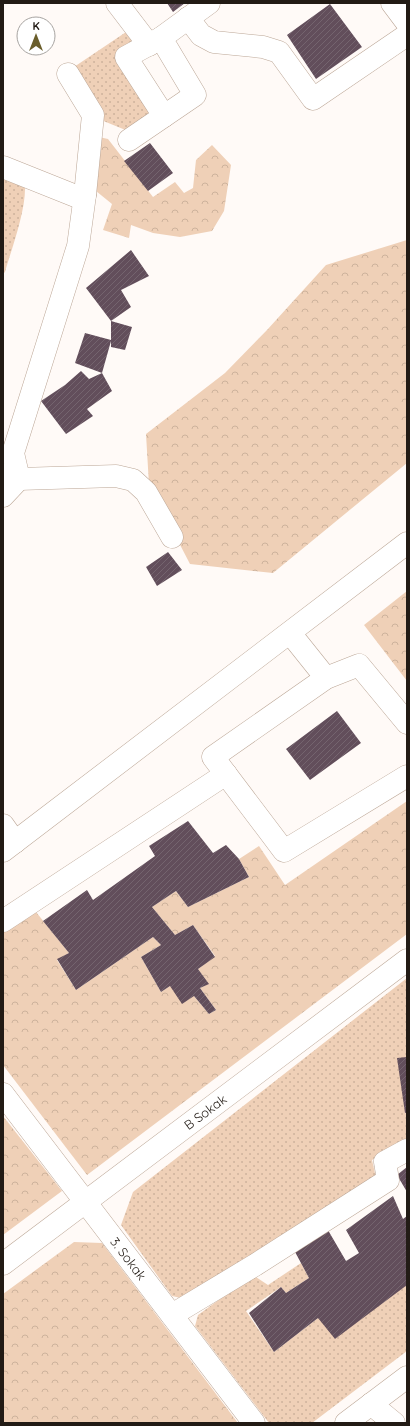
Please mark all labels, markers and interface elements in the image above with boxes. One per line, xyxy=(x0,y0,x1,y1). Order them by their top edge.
north arrow xyxy=(16,16,56,56)
text: K xyxy=(32,19,40,33)
street label: B Sokak xyxy=(181,1091,230,1133)
street label: 3. Sokak xyxy=(107,1234,150,1283)

